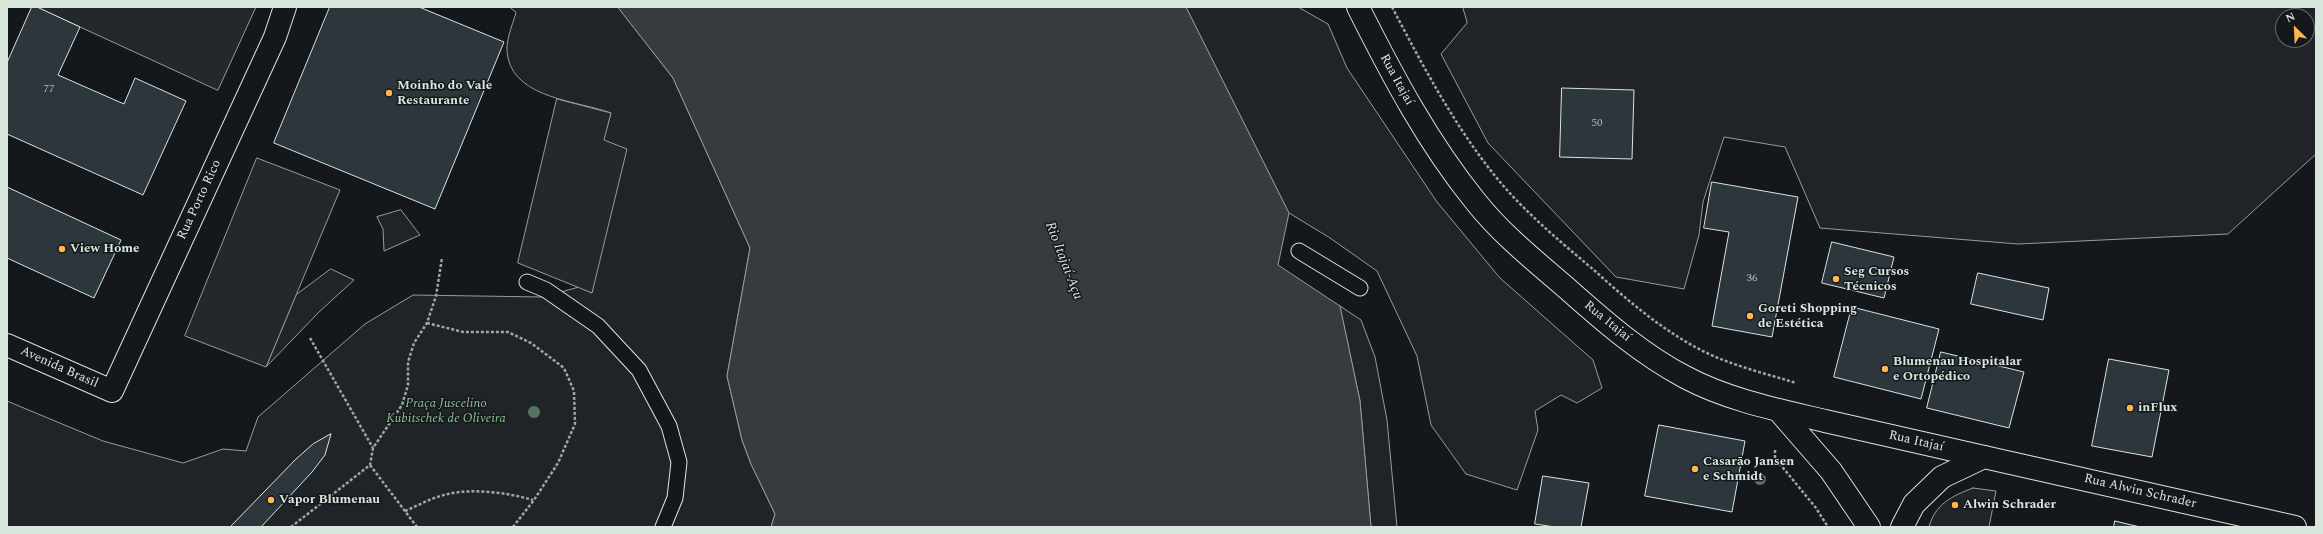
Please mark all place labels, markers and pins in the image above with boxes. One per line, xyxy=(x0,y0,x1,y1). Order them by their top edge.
place label: Moinho do Vale Restaurante xyxy=(397,78,492,109)
marker: Moinho do Vale Restaurante xyxy=(384,88,394,98)
place label: View Home xyxy=(70,241,139,257)
marker: View Home xyxy=(57,244,67,254)
place label: Seg Cursos Técnicos xyxy=(1844,264,1909,295)
marker: Seg Cursos Técnicos xyxy=(1831,274,1841,284)
place label: Goreti Shopping de Estética xyxy=(1758,301,1857,332)
marker: Goreti Shopping de Estética xyxy=(1745,311,1755,321)
place label: Blumenau Hospitalar e Ortopédico xyxy=(1893,354,2022,385)
marker: Blumenau Hospitalar e Ortopédico xyxy=(1880,364,1890,374)
place label: inFlux xyxy=(2138,400,2178,416)
marker: inFlux xyxy=(2125,403,2135,413)
place label: Casarão Jansen e Schmidt xyxy=(1703,454,1794,485)
marker: Casarão Jansen e Schmidt xyxy=(1690,464,1700,474)
place label: Vapor Blumenau xyxy=(279,492,380,508)
marker: Vapor Blumenau xyxy=(266,495,276,505)
place label: Alwin Schrader xyxy=(1963,497,2056,513)
marker: Alwin Schrader xyxy=(1950,500,1960,510)

